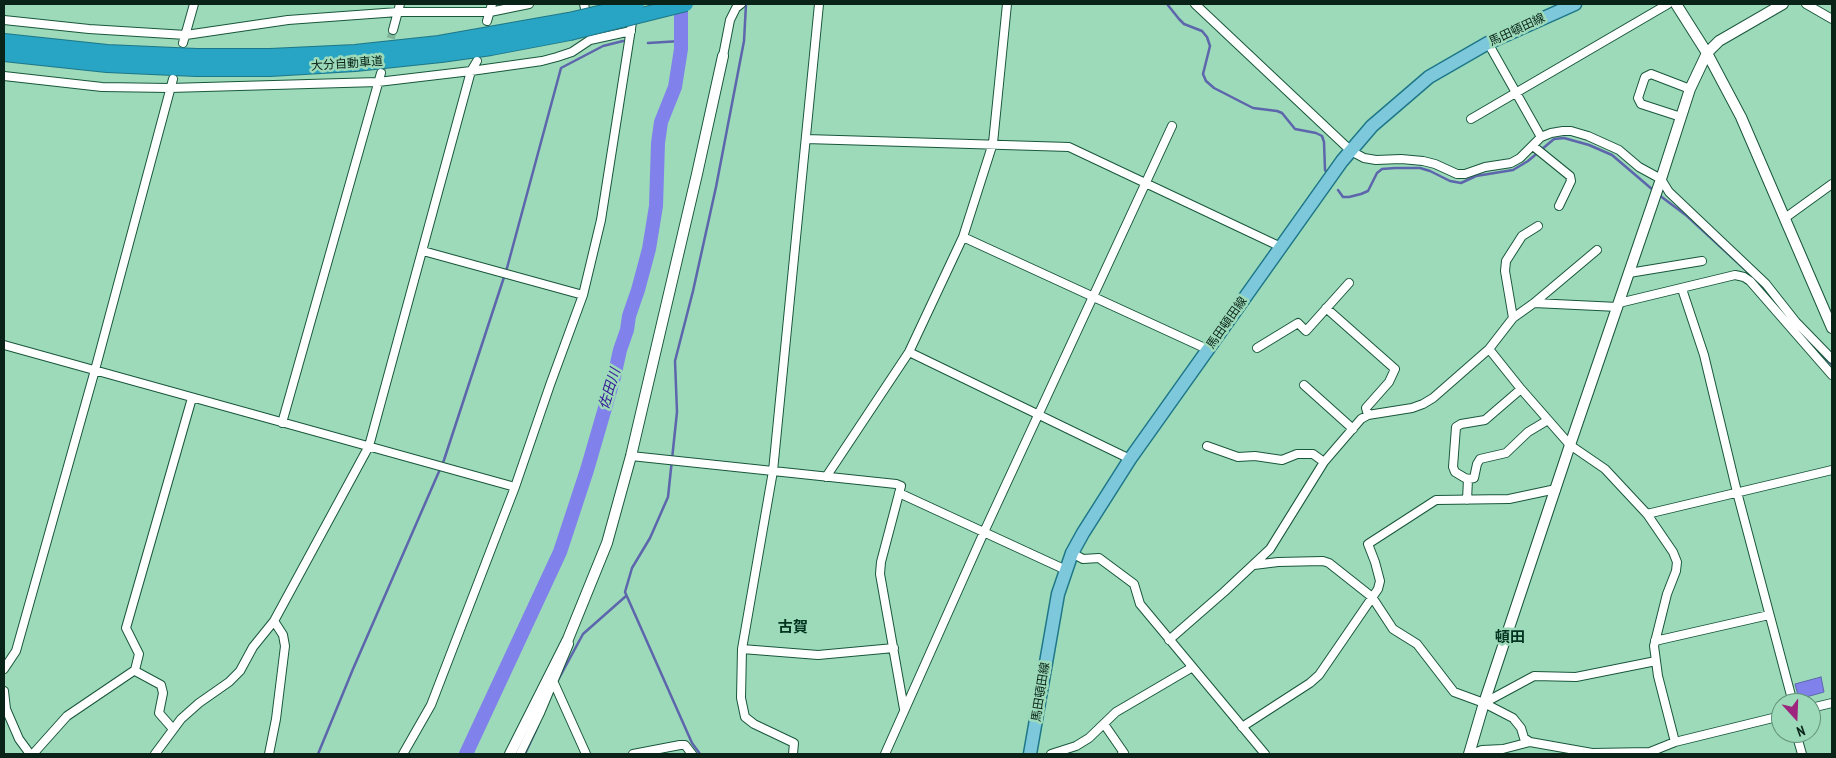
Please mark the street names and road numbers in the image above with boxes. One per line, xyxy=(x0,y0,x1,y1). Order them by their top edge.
street label: 馬田頓田線 xyxy=(1487,11,1547,49)
street label: 大分自動車道 xyxy=(311,54,383,74)
street label: 馬田頓田線 xyxy=(1204,294,1250,352)
street label: 馬田頓田線 xyxy=(1029,661,1053,723)

